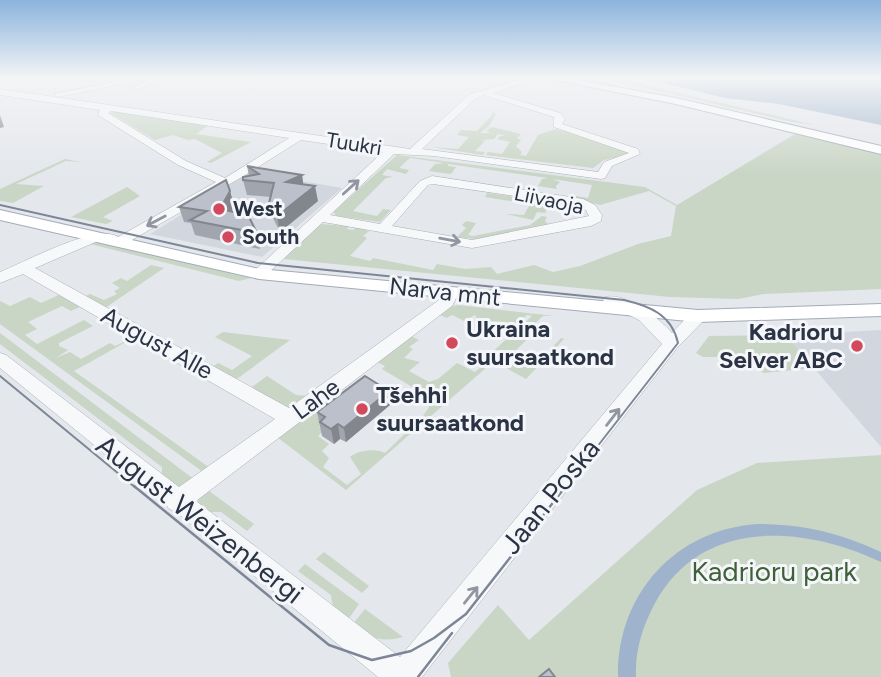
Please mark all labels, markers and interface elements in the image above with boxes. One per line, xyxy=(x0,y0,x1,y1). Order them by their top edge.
street label: Tuukri xyxy=(324,127,384,160)
one-way arrow xyxy=(342,179,360,195)
street label: Liivaoja xyxy=(512,180,586,219)
place label: West xyxy=(233,196,283,221)
marker: West xyxy=(211,201,227,217)
one-way arrow xyxy=(146,215,167,228)
place label: South xyxy=(242,224,299,249)
marker: South xyxy=(220,229,236,245)
one-way arrow xyxy=(438,234,461,247)
street label: Narva mnt xyxy=(388,271,502,312)
street label: August Alle xyxy=(96,300,218,385)
place label: Ukraina suursaatkond xyxy=(466,314,614,371)
place label: Kadrioru Selver ABC xyxy=(719,317,843,374)
marker: Ukraina suursaatkond xyxy=(444,335,460,351)
marker: Kadrioru Selver ABC xyxy=(849,338,865,354)
street label: Lahe xyxy=(286,372,345,425)
place label: Tšehhi suursaatkond xyxy=(376,380,524,437)
marker: Tšehhi suursaatkond xyxy=(354,401,370,417)
one-way arrow xyxy=(605,408,620,427)
street label: August Weizenbergi xyxy=(90,428,310,610)
street label: Jaan Poska xyxy=(493,432,607,560)
park label: Kadrioru park xyxy=(691,554,857,588)
one-way arrow xyxy=(464,586,479,605)

